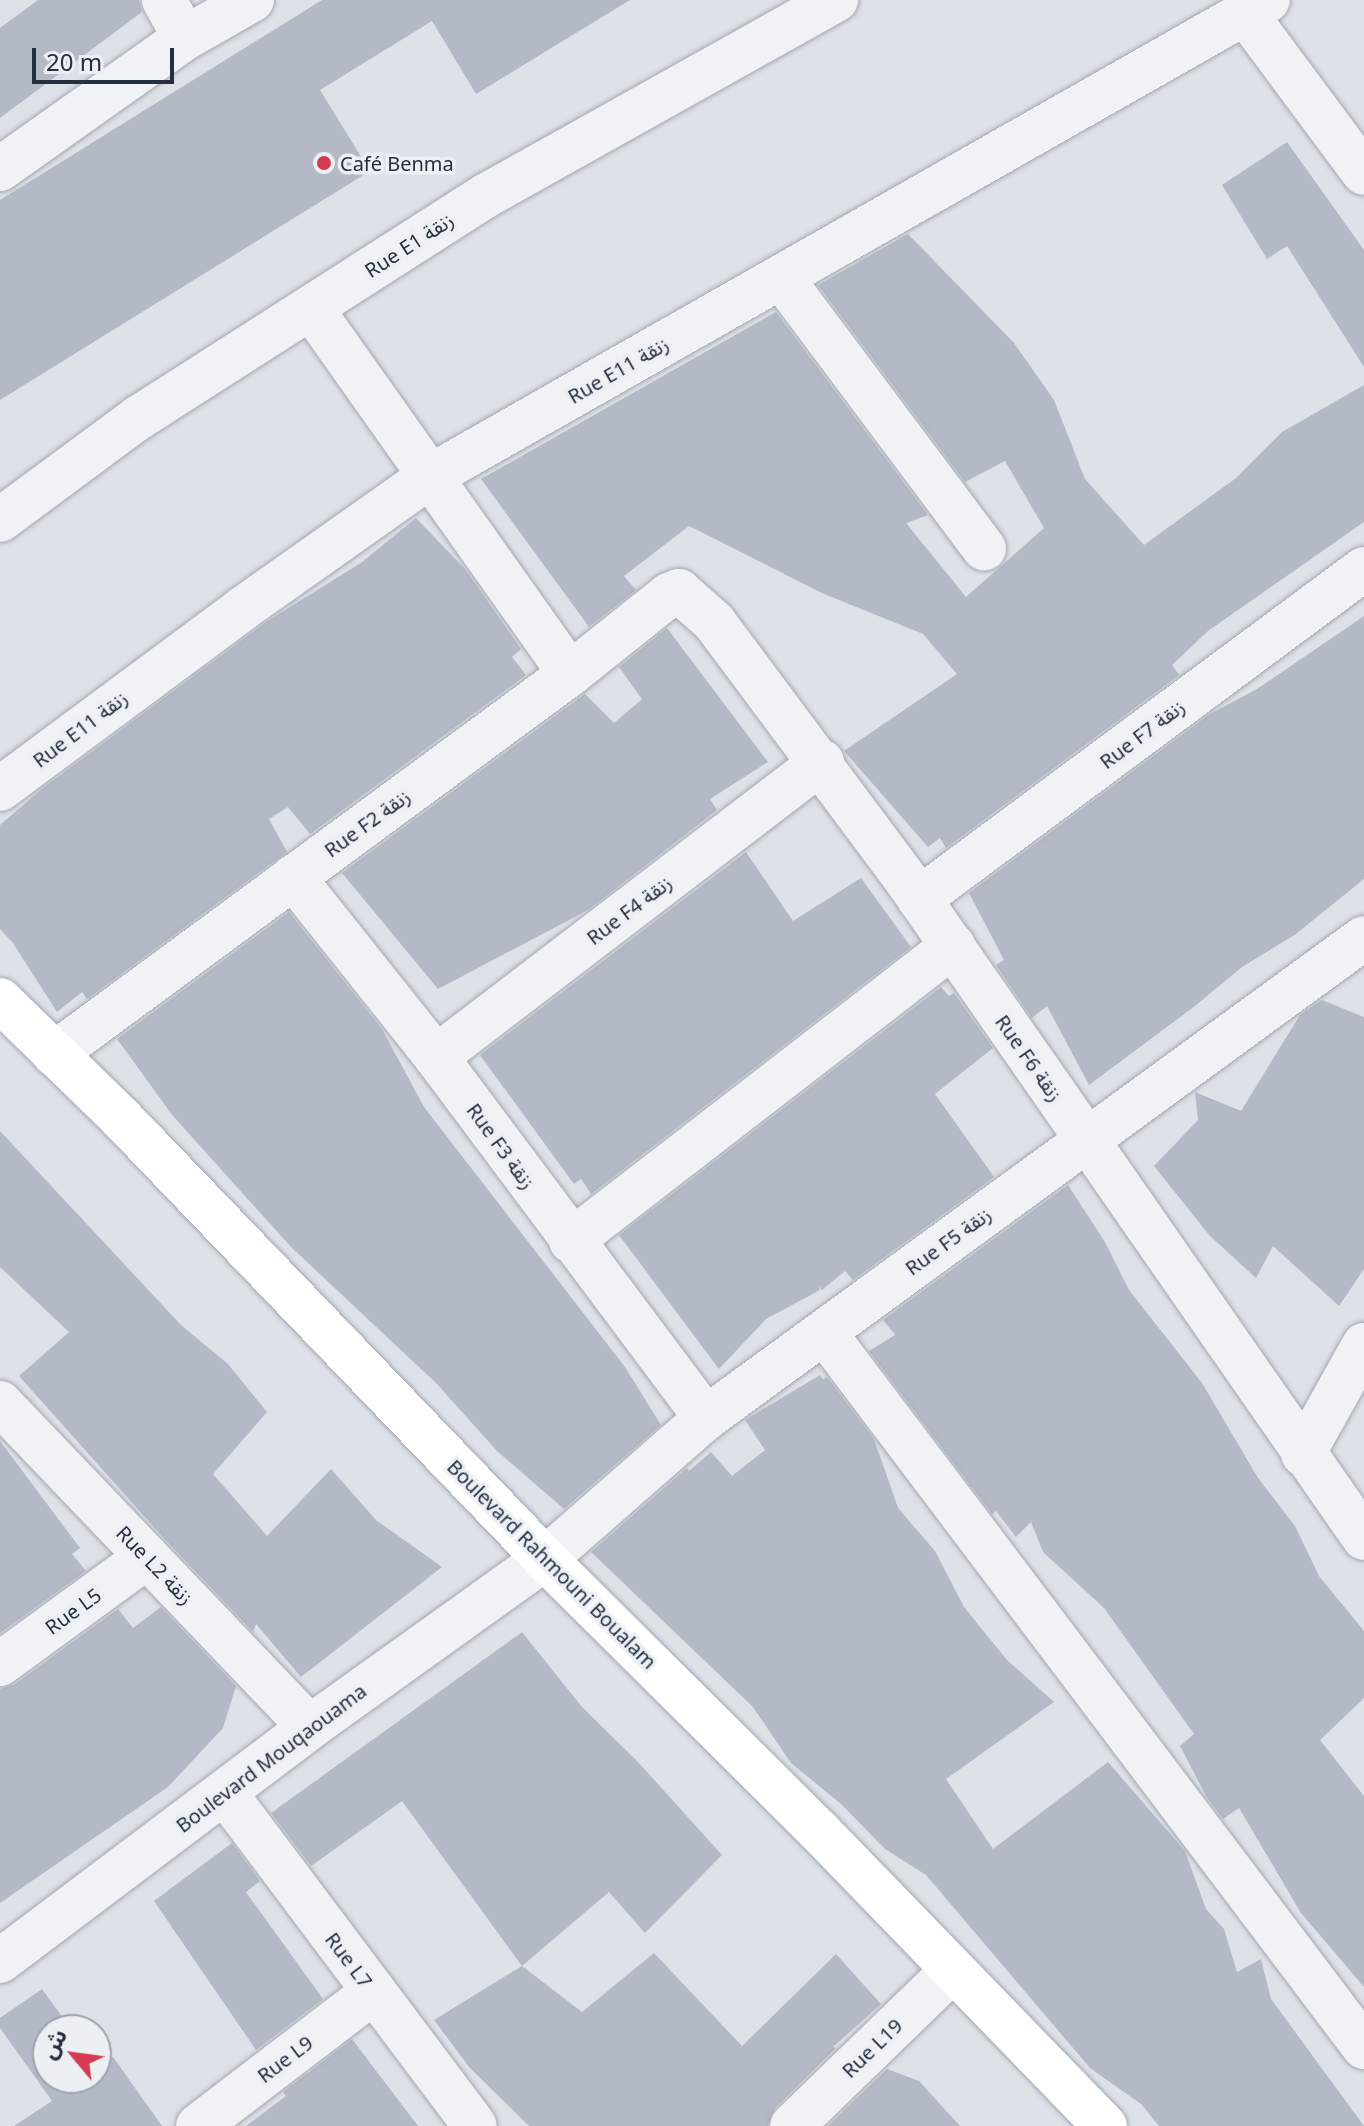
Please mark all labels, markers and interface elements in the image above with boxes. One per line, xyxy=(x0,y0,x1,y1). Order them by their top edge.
scale bar xyxy=(36,32,178,82)
text: 20 m xyxy=(46,45,102,78)
place label: Café Benma xyxy=(340,151,454,175)
marker: Café Benma xyxy=(315,154,333,172)
street label: Rue E1 زنقة xyxy=(360,207,458,283)
street label: Rue E11 زنقة xyxy=(563,332,673,408)
street label: Rue E11 زنقة xyxy=(28,686,132,772)
street label: Rue F7 زنقة xyxy=(1095,694,1189,774)
street label: Rue F2 زنقة xyxy=(319,784,415,862)
street label: Rue F4 زنقة xyxy=(582,870,676,950)
street label: Rue F6 زنقة xyxy=(990,1010,1068,1106)
street label: Rue F3 زنقة xyxy=(462,1098,540,1194)
street label: Rue F5 زنقة xyxy=(900,1202,996,1280)
street label: Boulevard Rahmouni Boualam xyxy=(442,1454,662,1674)
street label: Rue L2 زنقة xyxy=(112,1521,198,1609)
street label: Rue L5 xyxy=(40,1583,106,1639)
street label: Boulevard Mouqaouama xyxy=(171,1679,371,1837)
street label: Rue L7 xyxy=(320,1928,378,1992)
street label: Rue L19 xyxy=(837,2013,907,2083)
north arrow xyxy=(32,2014,112,2094)
text: ش xyxy=(32,2023,73,2064)
street label: Rue L9 xyxy=(253,2030,317,2088)

